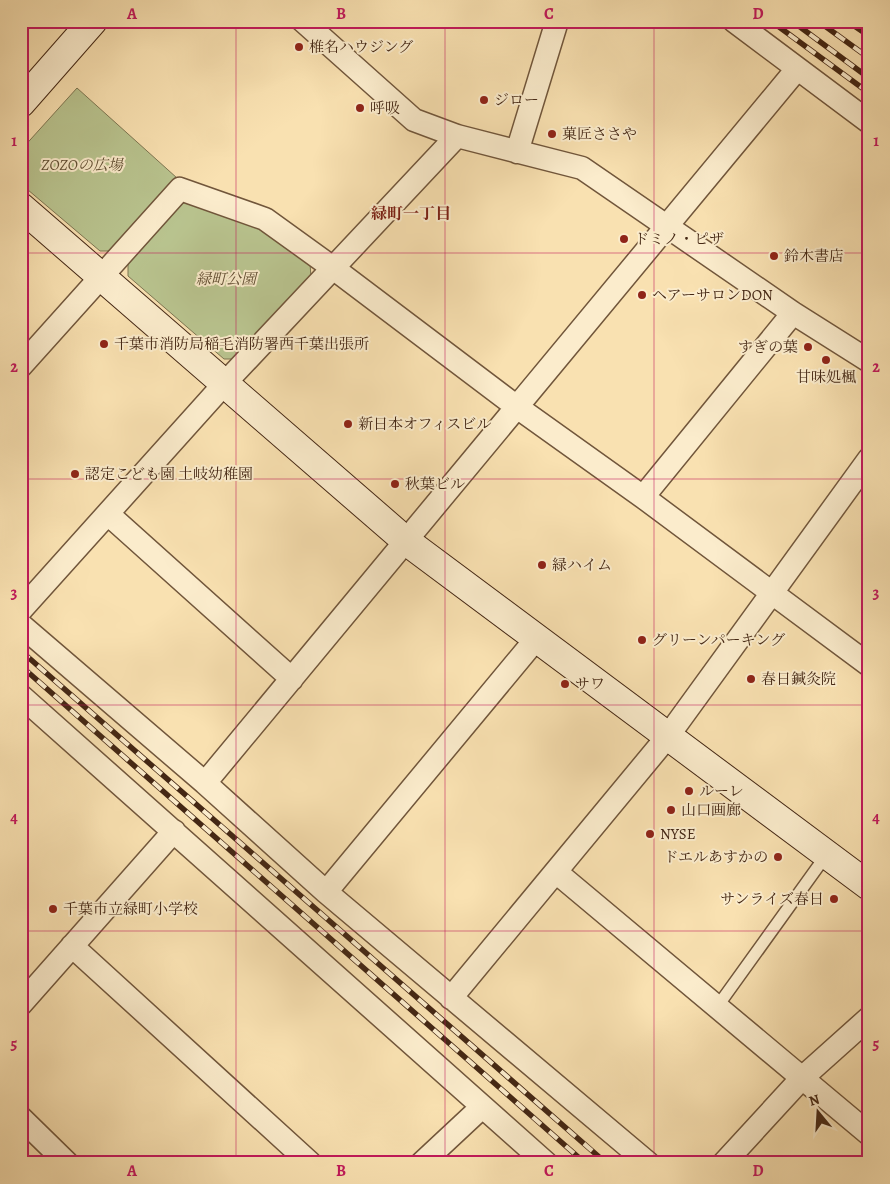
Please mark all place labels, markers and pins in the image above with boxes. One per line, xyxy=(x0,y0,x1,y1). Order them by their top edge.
place label: 椎名ハウジング xyxy=(309,37,413,57)
marker: 椎名ハウジング xyxy=(293,41,305,53)
place label: ジロー xyxy=(494,90,539,110)
marker: ジロー xyxy=(478,94,490,106)
place label: 呼吸 xyxy=(370,98,400,118)
marker: 呼吸 xyxy=(354,102,366,114)
place label: 菓匠ささや xyxy=(562,124,637,144)
marker: 菓匠ささや xyxy=(546,128,558,140)
place label: ドミノ・ピザ xyxy=(634,229,724,249)
marker: ドミノ・ピザ xyxy=(618,233,630,245)
place label: 鈴木書店 xyxy=(784,246,844,266)
marker: 鈴木書店 xyxy=(768,250,780,262)
place label: ヘアーサロンDON xyxy=(652,285,773,305)
marker: ヘアーサロンDON xyxy=(636,289,648,301)
place label: 千葉市消防局稲毛消防署西千葉出張所 xyxy=(114,334,369,354)
place label: すぎの葉 xyxy=(738,337,798,357)
marker: 千葉市消防局稲毛消防署西千葉出張所 xyxy=(98,338,110,350)
marker: すぎの葉 xyxy=(802,341,814,353)
marker: 甘味処楓 xyxy=(820,354,832,366)
place label: 甘味処楓 xyxy=(796,367,856,387)
place label: 新日本オフィスビル xyxy=(358,414,491,434)
marker: 新日本オフィスビル xyxy=(342,418,354,430)
place label: 認定こども園 土岐幼稚園 xyxy=(85,464,253,484)
marker: 認定こども園 土岐幼稚園 xyxy=(69,468,81,480)
place label: 秋葉ビル xyxy=(405,474,465,494)
marker: 秋葉ビル xyxy=(389,478,401,490)
place label: 緑ハイム xyxy=(552,555,612,575)
marker: 緑ハイム xyxy=(536,559,548,571)
place label: グリーンパーキング xyxy=(652,630,785,650)
marker: グリーンパーキング xyxy=(636,634,648,646)
place label: 春日鍼灸院 xyxy=(761,669,836,689)
marker: 春日鍼灸院 xyxy=(745,673,757,685)
place label: サワ xyxy=(575,674,605,694)
marker: サワ xyxy=(559,678,571,690)
place label: ルーレ xyxy=(699,781,744,801)
marker: ルーレ xyxy=(683,785,695,797)
place label: 山口画廊 xyxy=(681,800,741,820)
marker: 山口画廊 xyxy=(665,804,677,816)
place label: NYSE xyxy=(660,824,696,844)
marker: NYSE xyxy=(644,828,656,840)
place label: ドエルあすかの xyxy=(664,847,768,867)
marker: ドエルあすかの xyxy=(772,851,784,863)
place label: サンライズ春日 xyxy=(720,889,824,909)
marker: サンライズ春日 xyxy=(828,893,840,905)
place label: 千葉市立緑町小学校 xyxy=(63,899,198,919)
marker: 千葉市立緑町小学校 xyxy=(47,903,59,915)

